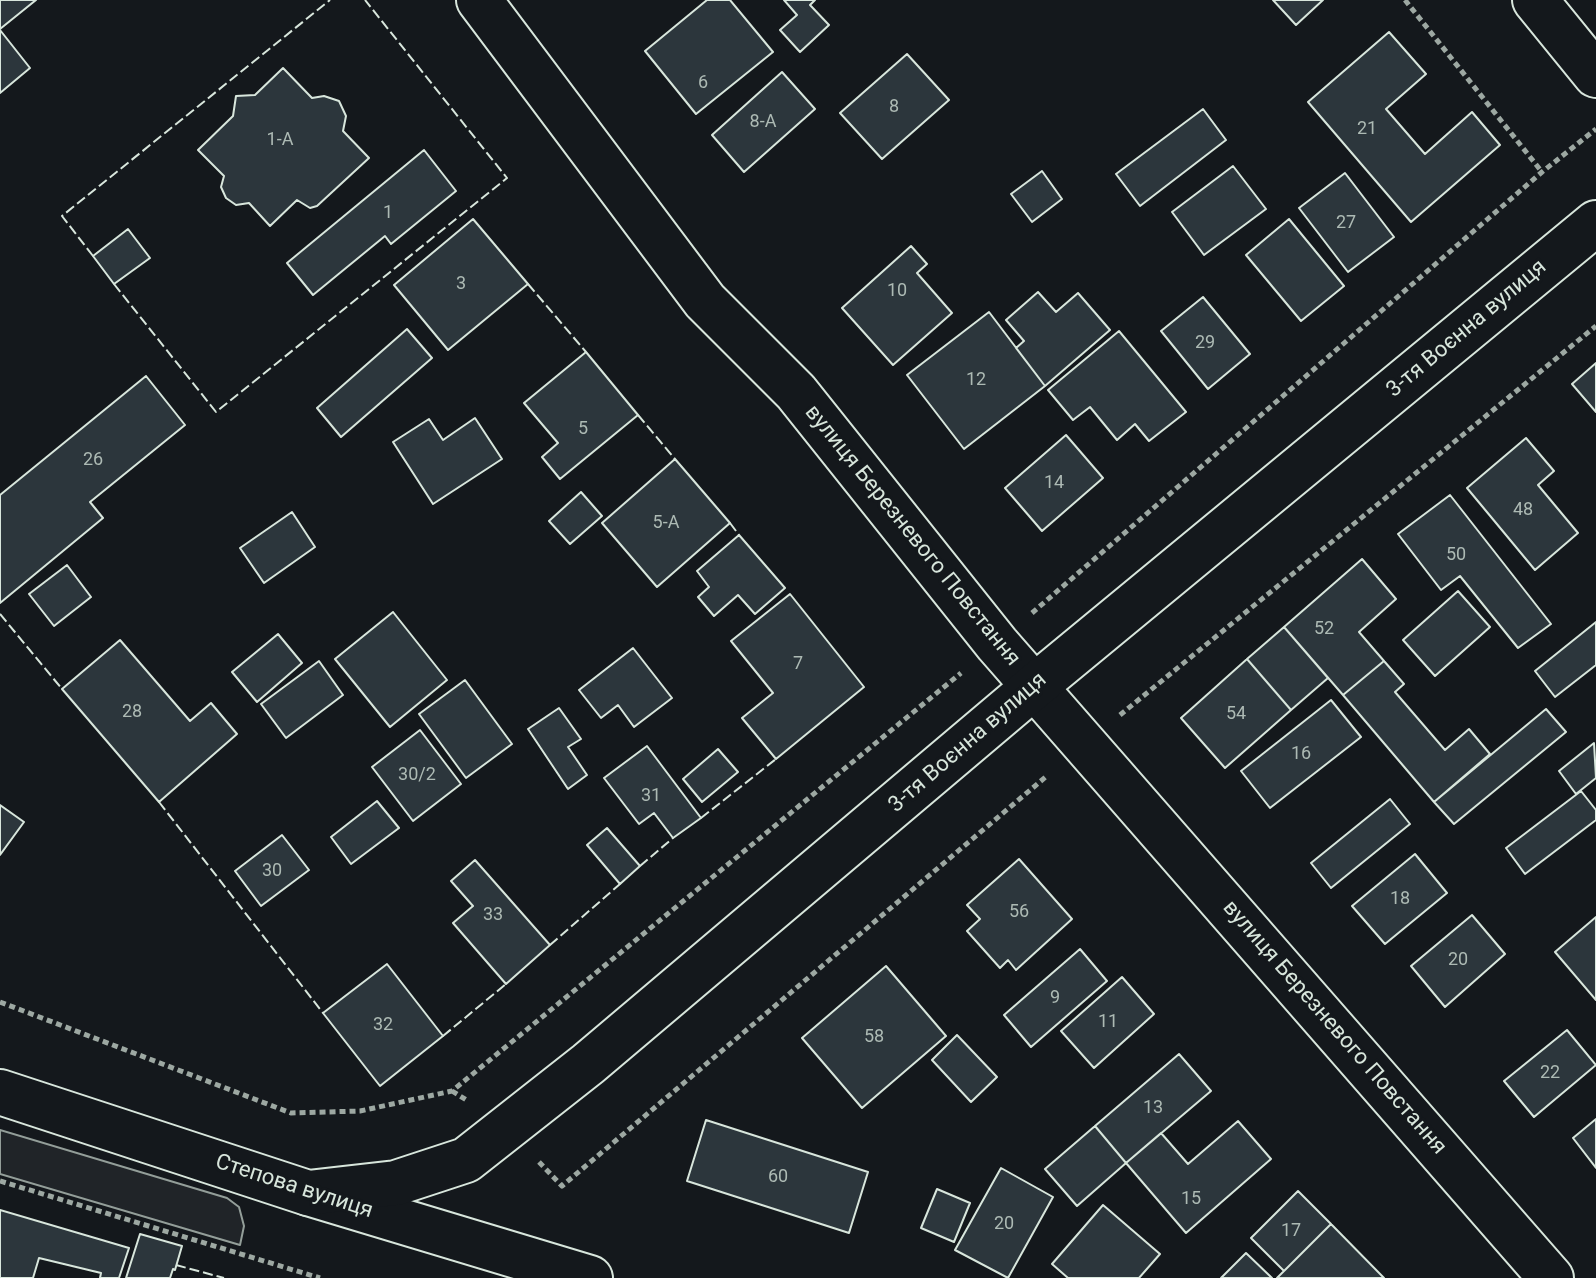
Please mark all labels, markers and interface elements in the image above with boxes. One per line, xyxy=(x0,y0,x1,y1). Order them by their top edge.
house number: 6 xyxy=(698,72,708,94)
house number: 8 xyxy=(889,96,899,118)
house number: 8-А xyxy=(750,111,776,133)
house number: 21 xyxy=(1357,118,1377,140)
house number: 1-А xyxy=(267,129,293,151)
house number: 1 xyxy=(383,202,393,224)
house number: 27 xyxy=(1336,212,1356,234)
street label: 3-тя Воєнна вулиця xyxy=(1382,254,1552,404)
house number: 3 xyxy=(456,273,466,295)
house number: 10 xyxy=(887,280,907,302)
house number: 29 xyxy=(1195,332,1215,354)
house number: 12 xyxy=(966,369,986,391)
street label: вулиця Березневого Повстання xyxy=(799,400,1025,672)
house number: 5 xyxy=(578,418,588,440)
house number: 26 xyxy=(83,449,103,471)
house number: 14 xyxy=(1044,472,1064,494)
house number: 48 xyxy=(1513,499,1533,521)
house number: 5-А xyxy=(653,512,679,534)
house number: 50 xyxy=(1446,544,1466,566)
house number: 52 xyxy=(1314,618,1334,640)
house number: 7 xyxy=(793,653,803,675)
street label: 3-тя Воєнна вулиця xyxy=(884,667,1052,819)
house number: 28 xyxy=(122,701,142,723)
house number: 54 xyxy=(1226,703,1246,725)
house number: 16 xyxy=(1291,743,1311,765)
house number: 30/2 xyxy=(398,764,436,786)
house number: 31 xyxy=(641,785,661,807)
house number: 30 xyxy=(262,860,282,882)
house number: 18 xyxy=(1390,888,1410,910)
street label: вулиця Березневого Повстання xyxy=(1216,896,1452,1160)
house number: 56 xyxy=(1009,901,1029,923)
house number: 33 xyxy=(483,904,503,926)
house number: 20 xyxy=(1448,949,1468,971)
house number: 9 xyxy=(1050,987,1060,1009)
house number: 11 xyxy=(1098,1011,1118,1033)
house number: 32 xyxy=(373,1014,393,1036)
house number: 58 xyxy=(864,1026,884,1048)
house number: 22 xyxy=(1540,1062,1560,1084)
house number: 13 xyxy=(1143,1097,1163,1119)
street label: Степова вулиця xyxy=(212,1149,376,1225)
house number: 60 xyxy=(768,1166,788,1188)
house number: 15 xyxy=(1181,1188,1201,1210)
house number: 20 xyxy=(994,1213,1014,1235)
house number: 17 xyxy=(1281,1220,1301,1242)

